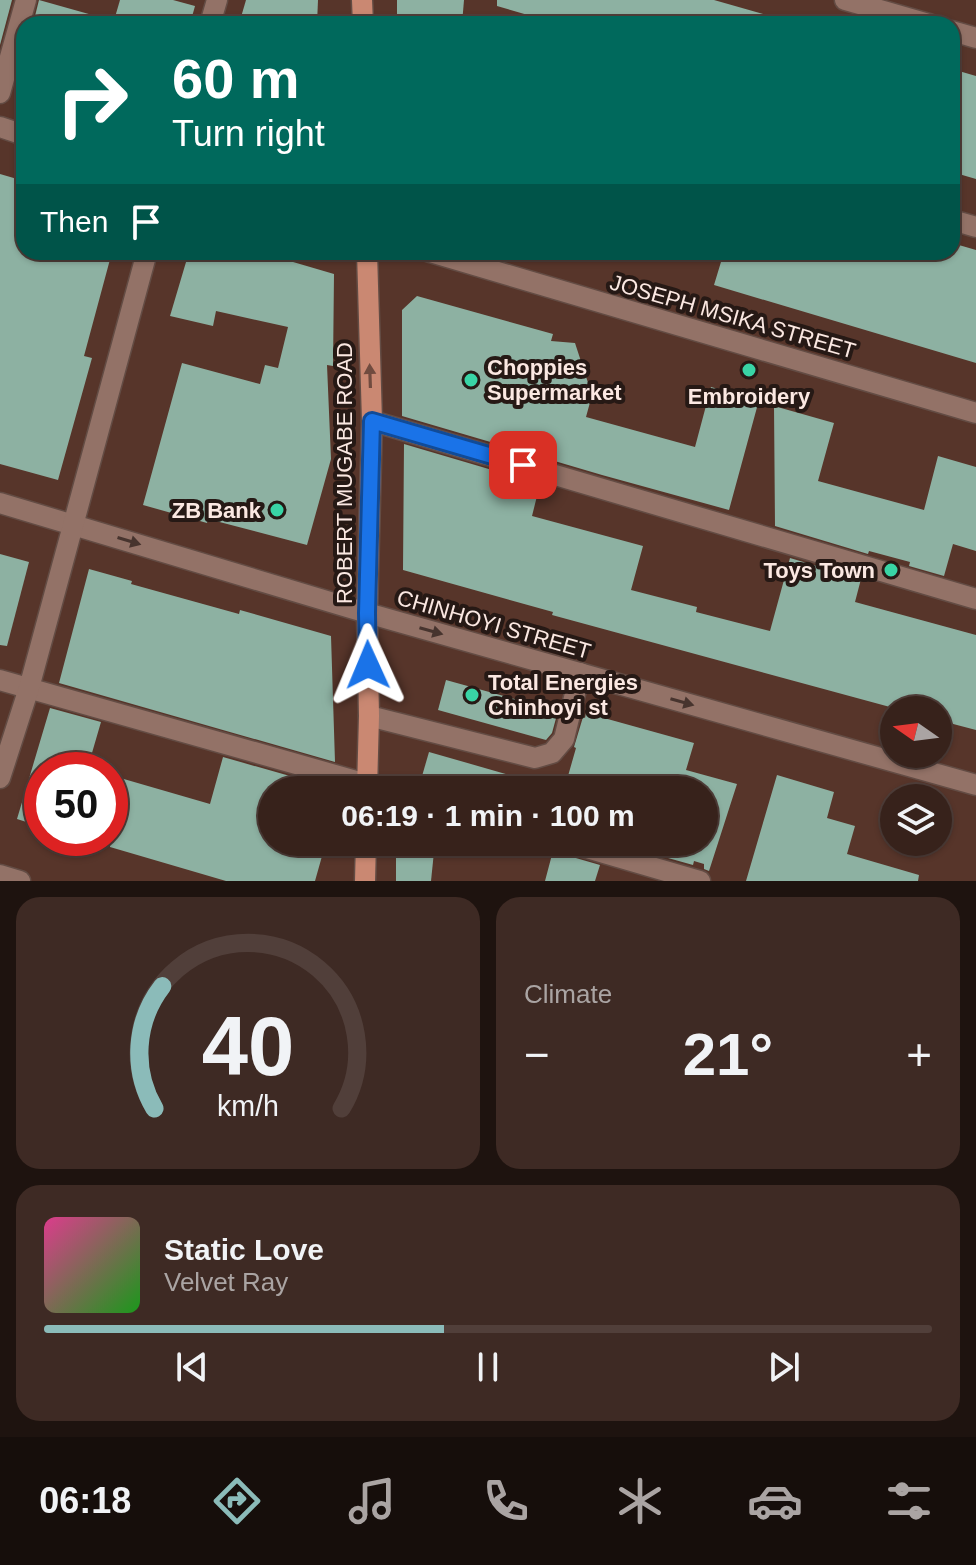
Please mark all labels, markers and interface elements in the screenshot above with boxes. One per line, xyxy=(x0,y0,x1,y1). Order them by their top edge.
text: 60 m xyxy=(172,47,300,110)
icon: right xyxy=(40,48,144,152)
text: Turn right xyxy=(172,113,325,154)
icon: arrive xyxy=(124,200,168,244)
text: Then xyxy=(40,205,108,238)
street label: JOSEPH MSIKA STREET xyxy=(607,269,859,364)
street label: ROBERT MUGABE ROAD xyxy=(332,342,357,604)
place label: Choppies Supermarket xyxy=(487,355,622,405)
marker: Embroidery xyxy=(740,361,758,379)
one-way arrow xyxy=(364,363,377,388)
marker: Choppies Supermarket xyxy=(462,371,480,389)
place label: Embroidery xyxy=(688,384,811,409)
pin xyxy=(489,431,557,499)
icon: arrive xyxy=(501,443,545,487)
place label: ZB Bank xyxy=(172,498,262,523)
marker: ZB Bank xyxy=(268,501,286,519)
one-way arrow xyxy=(117,535,141,548)
place label: Toys Town xyxy=(763,558,875,583)
marker: Toys Town xyxy=(882,561,900,579)
street label: CHINHOYI STREET xyxy=(394,585,594,664)
position arrow xyxy=(326,623,410,707)
one-way arrow xyxy=(419,626,444,638)
place label: Total Energies Chinhoyi st xyxy=(488,670,638,720)
marker: Total Energies Chinhoyi st xyxy=(463,686,481,704)
one-way arrow xyxy=(670,696,694,709)
north arrow xyxy=(880,696,952,768)
map controls xyxy=(880,696,952,856)
speed limit sign: 50 xyxy=(24,752,128,856)
button: layers xyxy=(880,784,952,856)
text: 06:19 · 1 min · 100 m xyxy=(341,799,635,832)
text: Climate xyxy=(524,979,612,1009)
text: 40 xyxy=(202,1000,294,1093)
text: 21° xyxy=(683,1021,773,1088)
text: − xyxy=(524,1030,550,1079)
text: + xyxy=(906,1030,932,1079)
text: km/h xyxy=(217,1090,279,1122)
text: Static Love xyxy=(164,1233,324,1266)
text: Velvet Ray xyxy=(164,1267,288,1297)
icon: previous xyxy=(170,1345,214,1389)
icon: pause xyxy=(466,1345,510,1389)
icon: next xyxy=(762,1345,806,1389)
icon: directions xyxy=(209,1473,265,1529)
icon: music xyxy=(344,1473,400,1529)
icon: phone xyxy=(478,1473,534,1529)
icon: climate xyxy=(612,1473,668,1529)
icon: car xyxy=(747,1473,803,1529)
icon: filters xyxy=(881,1473,937,1529)
text: 06:18 xyxy=(39,1480,131,1521)

